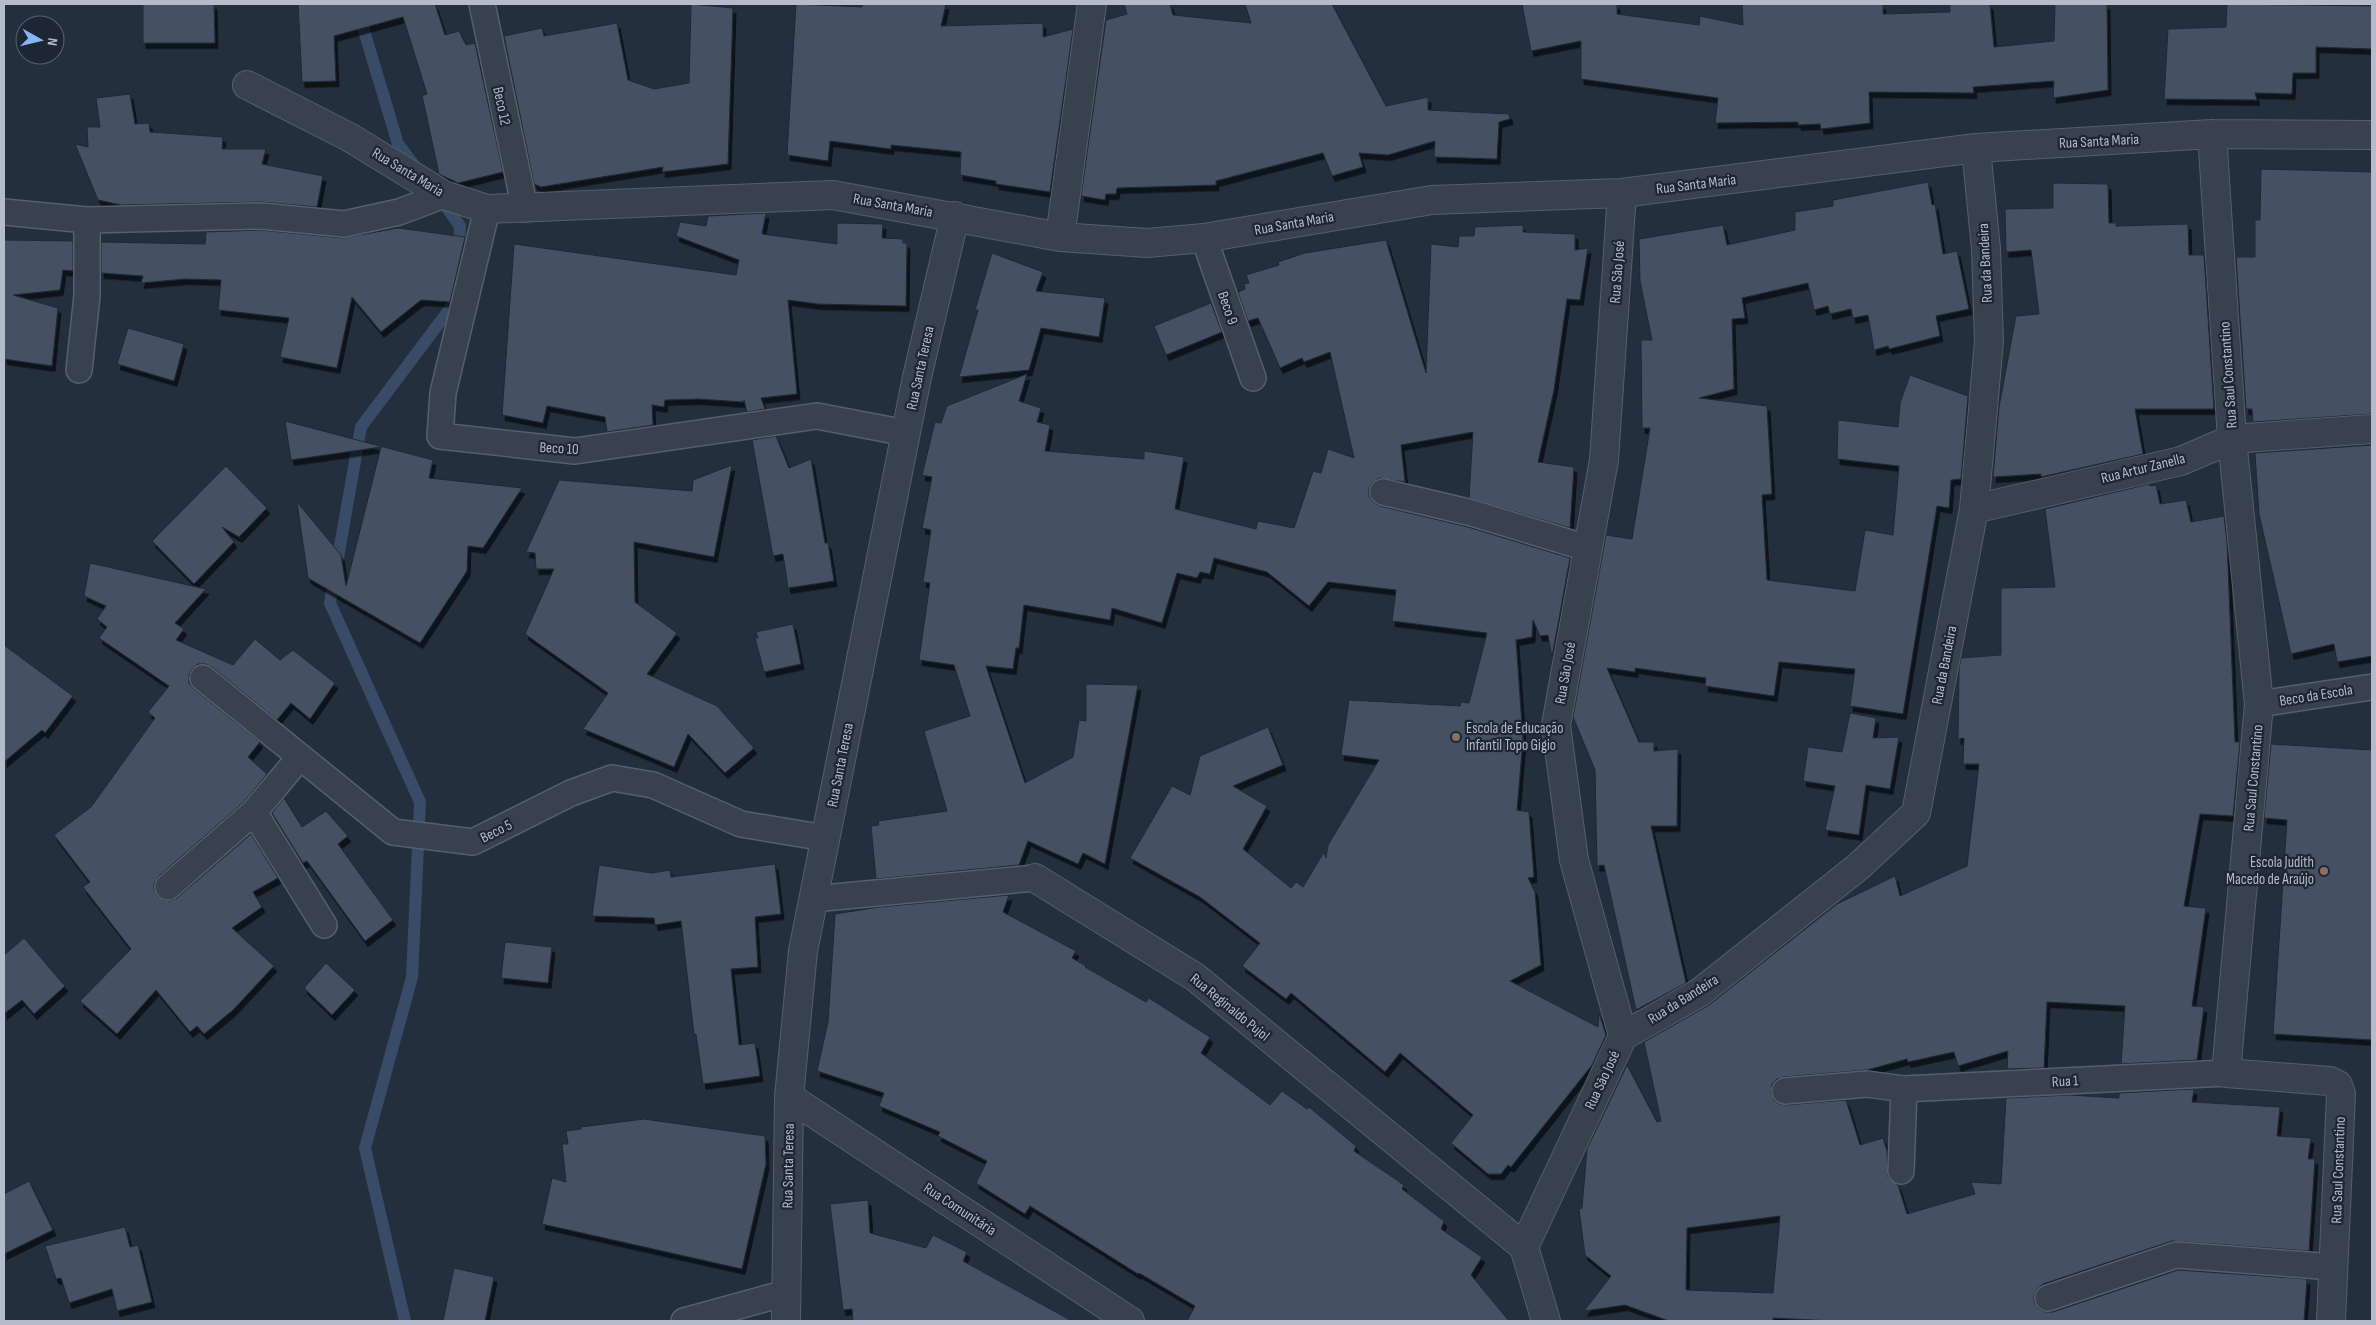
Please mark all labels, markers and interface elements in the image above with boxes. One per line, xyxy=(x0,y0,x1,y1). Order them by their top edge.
north arrow xyxy=(15,15,65,65)
text: N xyxy=(43,37,61,47)
street label: Beco 12 xyxy=(488,85,515,127)
street label: Rua Santa Maria xyxy=(2058,130,2140,153)
street label: Rua Santa Maria xyxy=(368,144,447,201)
street label: Rua Santa Maria xyxy=(1655,170,1737,199)
street label: Rua Santa Maria xyxy=(852,189,934,222)
street label: Rua Santa Maria xyxy=(1253,207,1335,240)
street label: Rua da Bandeira xyxy=(1974,223,1997,303)
street label: Rua São José xyxy=(1606,240,1629,304)
street label: Beco 9 xyxy=(1213,289,1242,327)
street label: Rua Saul Constantino xyxy=(2215,321,2242,429)
street label: Rua Santa Teresa xyxy=(902,324,939,412)
street label: Beco 10 xyxy=(539,438,579,459)
street label: Rua Artur Zanella xyxy=(2099,449,2187,488)
street label: Rua da Bandeira xyxy=(1928,624,1961,706)
street label: Rua São José xyxy=(1551,640,1580,706)
street label: Beco da Escola xyxy=(2278,680,2354,711)
place label: Escola de Educação Infantil Topo Gigio xyxy=(1466,719,1563,755)
street label: Rua Santa Teresa xyxy=(823,721,858,809)
street label: Rua Saul Constantino xyxy=(2239,724,2268,832)
marker: Escola de Educação Infantil Topo Gigio xyxy=(1450,731,1462,743)
street label: Beco 5 xyxy=(477,815,515,847)
place label: Escola Judith Macedo de Araújo xyxy=(2226,853,2314,889)
marker: Escola Judith Macedo de Araújo xyxy=(2318,865,2330,877)
street label: Rua Reginaldo Pujol xyxy=(1186,969,1273,1045)
street label: Rua da Bandeira xyxy=(1644,970,1722,1029)
street label: Rua São José xyxy=(1581,1048,1624,1113)
street label: Rua 1 xyxy=(2051,1071,2080,1092)
street label: Rua Saul Constantino xyxy=(2327,1116,2350,1224)
street label: Rua Santa Teresa xyxy=(778,1123,799,1209)
street label: Rua Comunitária xyxy=(920,1179,1000,1240)

